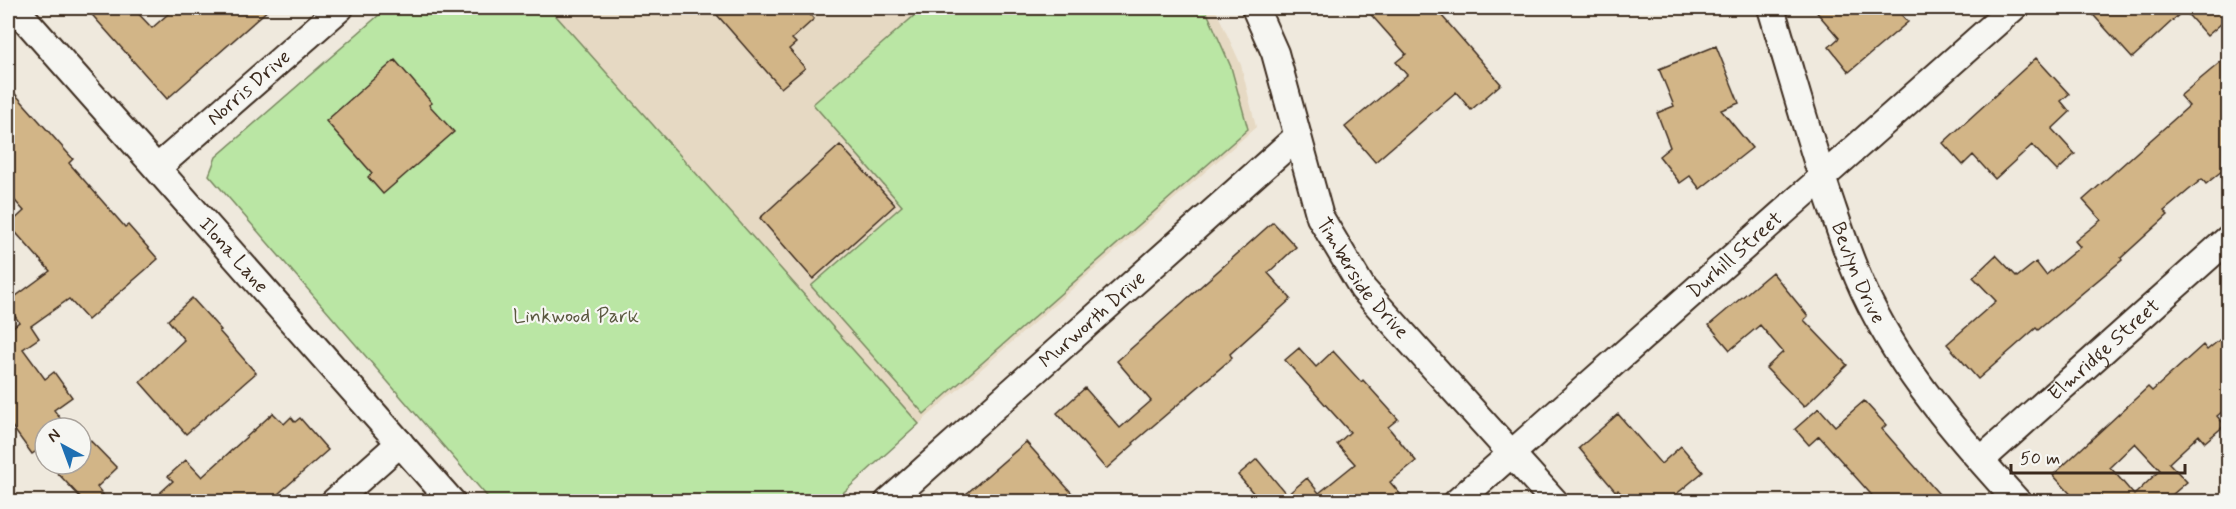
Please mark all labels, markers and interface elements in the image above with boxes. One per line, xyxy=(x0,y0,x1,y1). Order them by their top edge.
street label: Norris Drive xyxy=(201,44,296,132)
street label: Durhill Street xyxy=(1682,205,1789,305)
street label: Ilona Lane xyxy=(193,211,275,299)
street label: Timberside Drive xyxy=(1310,212,1415,345)
street label: Bevlyn Drive xyxy=(1825,218,1892,329)
street label: Murworth Drive xyxy=(1033,265,1151,374)
street label: Elmridge Street xyxy=(2042,293,2166,407)
park label: Linkwood Park xyxy=(513,303,639,330)
north arrow xyxy=(33,416,93,476)
text: N xyxy=(43,424,65,447)
scale bar xyxy=(2011,437,2185,475)
text: 50 m xyxy=(2020,447,2060,471)

